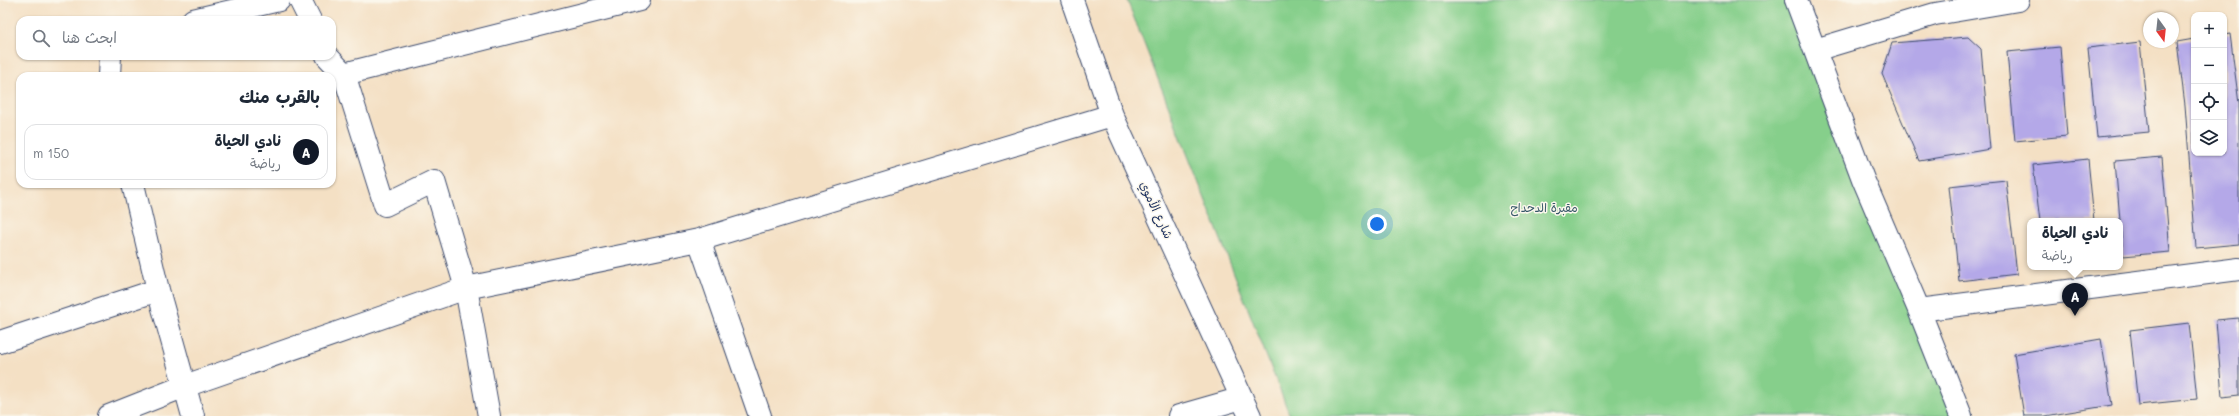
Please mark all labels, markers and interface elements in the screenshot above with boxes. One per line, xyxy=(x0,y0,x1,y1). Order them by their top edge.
north arrow xyxy=(2143,12,2179,48)
map controls xyxy=(2191,12,2227,156)
button: + xyxy=(2191,12,2227,48)
search box xyxy=(16,16,336,60)
icon: search xyxy=(30,27,52,49)
text: ابحث هنا xyxy=(62,27,117,47)
button: − xyxy=(2191,48,2227,84)
button: locate xyxy=(2191,84,2227,120)
text: بالقرب منك xyxy=(239,85,320,107)
button: layers xyxy=(2191,120,2227,156)
text: نادي الحياة xyxy=(214,130,281,150)
text: 150 m xyxy=(33,144,69,161)
text: A xyxy=(301,144,311,161)
text: رياضة xyxy=(250,154,281,171)
street label: شارع الأموي xyxy=(1135,178,1177,242)
park label: مقبرة الدحداح xyxy=(1510,199,1578,217)
your location xyxy=(1367,214,1387,234)
popup xyxy=(2027,218,2123,270)
text: نادي الحياة xyxy=(2042,222,2108,242)
text: رياضة xyxy=(2042,246,2073,263)
pin: A xyxy=(2062,283,2088,316)

